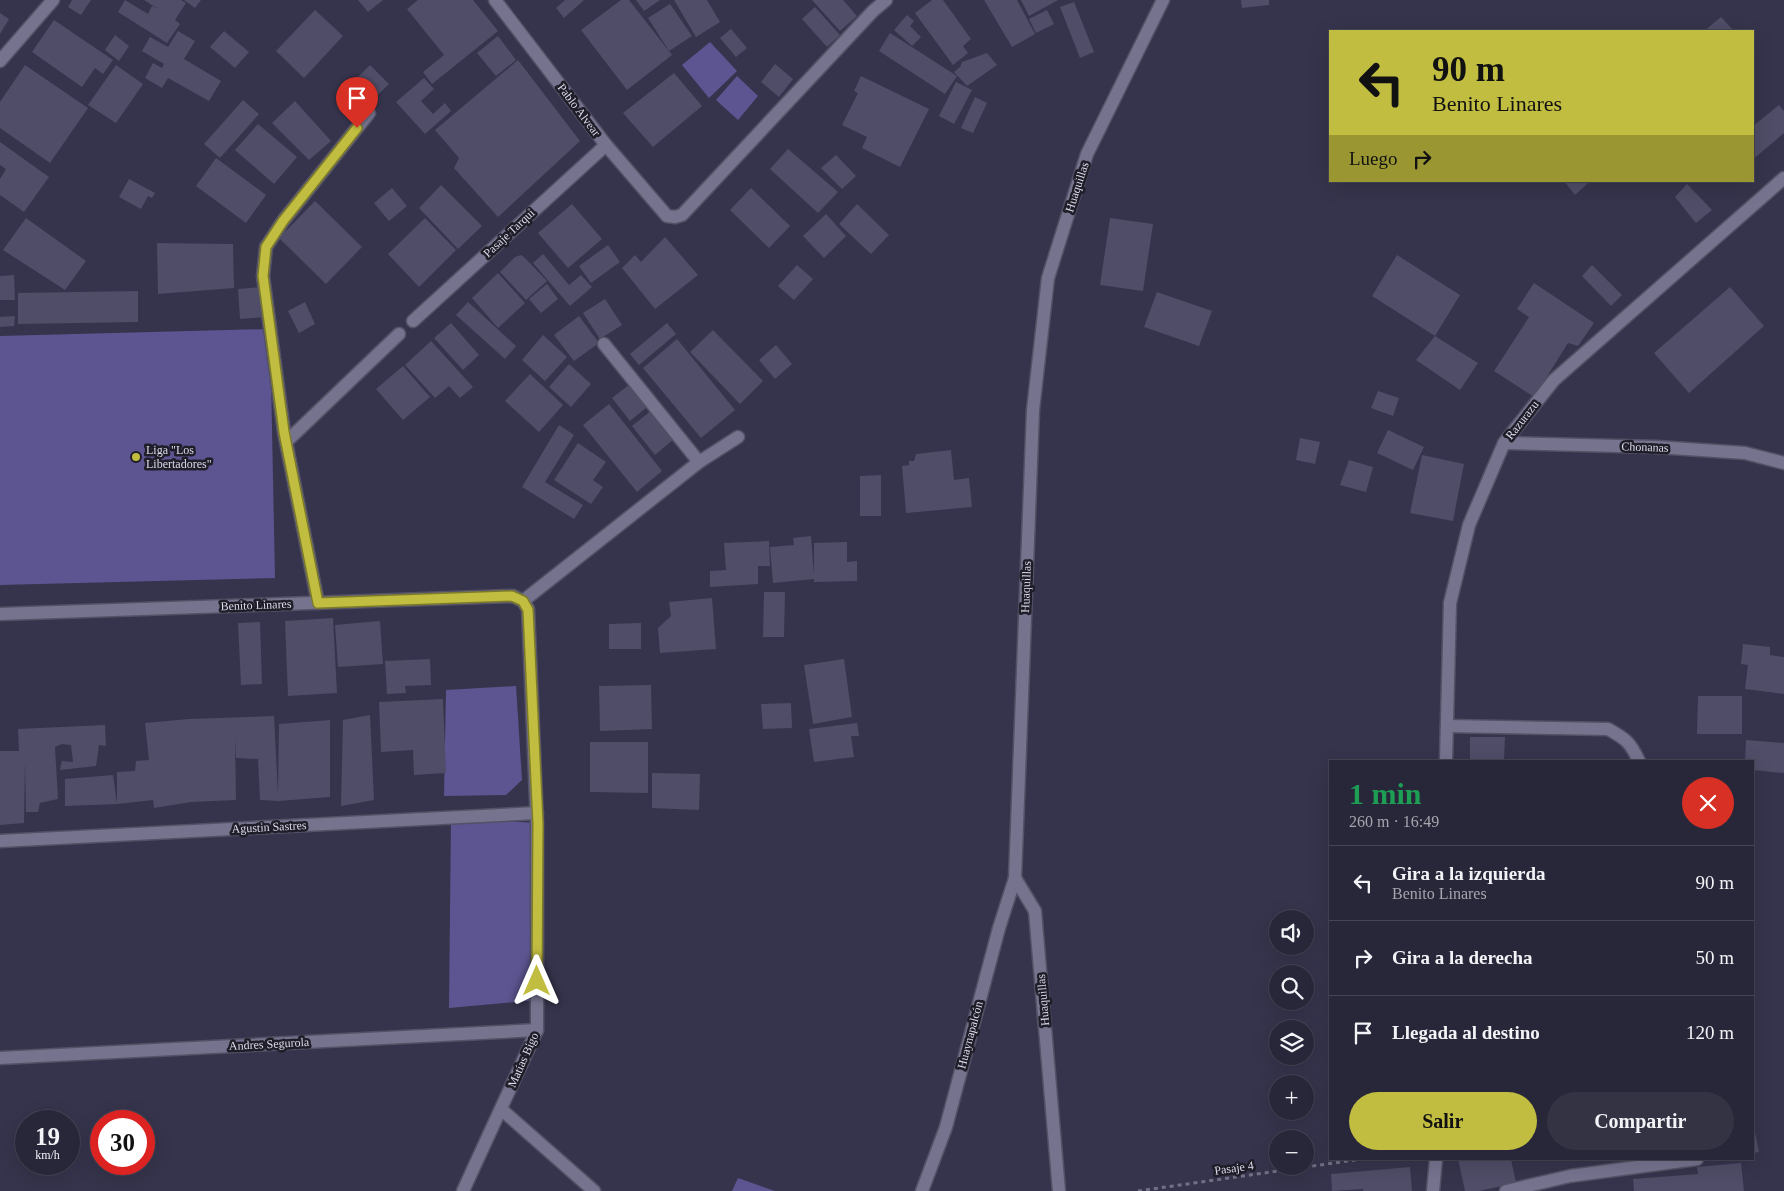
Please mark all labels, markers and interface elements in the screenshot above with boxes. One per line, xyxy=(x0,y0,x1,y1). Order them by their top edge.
icon: left xyxy=(1349,50,1414,115)
text: 90 m xyxy=(1432,50,1505,89)
pin xyxy=(336,77,378,128)
street label: Pablo Alvear xyxy=(555,81,603,139)
icon: arrive xyxy=(343,84,371,112)
text: Benito Linares xyxy=(1432,91,1562,116)
icon: right xyxy=(1408,145,1436,173)
text: Luego xyxy=(1349,148,1398,169)
street label: Huaquillas xyxy=(1062,160,1092,214)
street label: Pasaje Tarqui xyxy=(481,205,538,260)
street label: Razurazu xyxy=(1503,398,1541,442)
street label: Chonanas xyxy=(1621,439,1669,455)
place label: Liga "Los Libertadores" xyxy=(146,443,212,471)
marker: Liga "Los Libertadores" xyxy=(130,451,142,463)
street label: Huaquillas xyxy=(1018,560,1034,613)
street label: Benito Linares xyxy=(220,597,292,613)
text: 1 min xyxy=(1349,777,1422,810)
button: close xyxy=(1682,777,1734,829)
text: 260 m · 16:49 xyxy=(1349,813,1439,830)
street label: Agustin Sastres xyxy=(231,818,307,836)
text: Gira a la izquierda xyxy=(1392,863,1546,884)
icon: left xyxy=(1349,869,1377,897)
text: 90 m xyxy=(1695,872,1734,893)
text: Benito Linares xyxy=(1392,885,1487,902)
map controls xyxy=(1269,910,1314,1175)
button: sound xyxy=(1269,910,1314,955)
icon: right xyxy=(1349,944,1377,972)
text: Gira a la derecha xyxy=(1392,947,1533,968)
text: 50 m xyxy=(1695,947,1734,968)
position arrow xyxy=(510,954,562,1006)
button: search xyxy=(1269,965,1314,1010)
street label: Huaquillas xyxy=(1034,973,1052,1027)
street label: Huaynapalcón xyxy=(954,1000,986,1070)
icon: arrive xyxy=(1349,1019,1377,1047)
button: layers xyxy=(1269,1020,1314,1065)
text: Llegada al destino xyxy=(1392,1022,1540,1043)
text: 120 m xyxy=(1686,1022,1734,1043)
street label: Matías Bigo xyxy=(505,1030,541,1090)
street label: Andres Segurola xyxy=(229,1035,310,1053)
button: + xyxy=(1269,1075,1314,1120)
button: Salir xyxy=(1349,1092,1537,1150)
button: Compartir xyxy=(1547,1092,1734,1150)
speed limit sign: 30 xyxy=(90,1110,155,1175)
text: 19 xyxy=(35,1123,60,1150)
button: − xyxy=(1269,1130,1314,1175)
text: km/h xyxy=(35,1148,60,1162)
street label: Pasaje 4 xyxy=(1213,1158,1255,1178)

